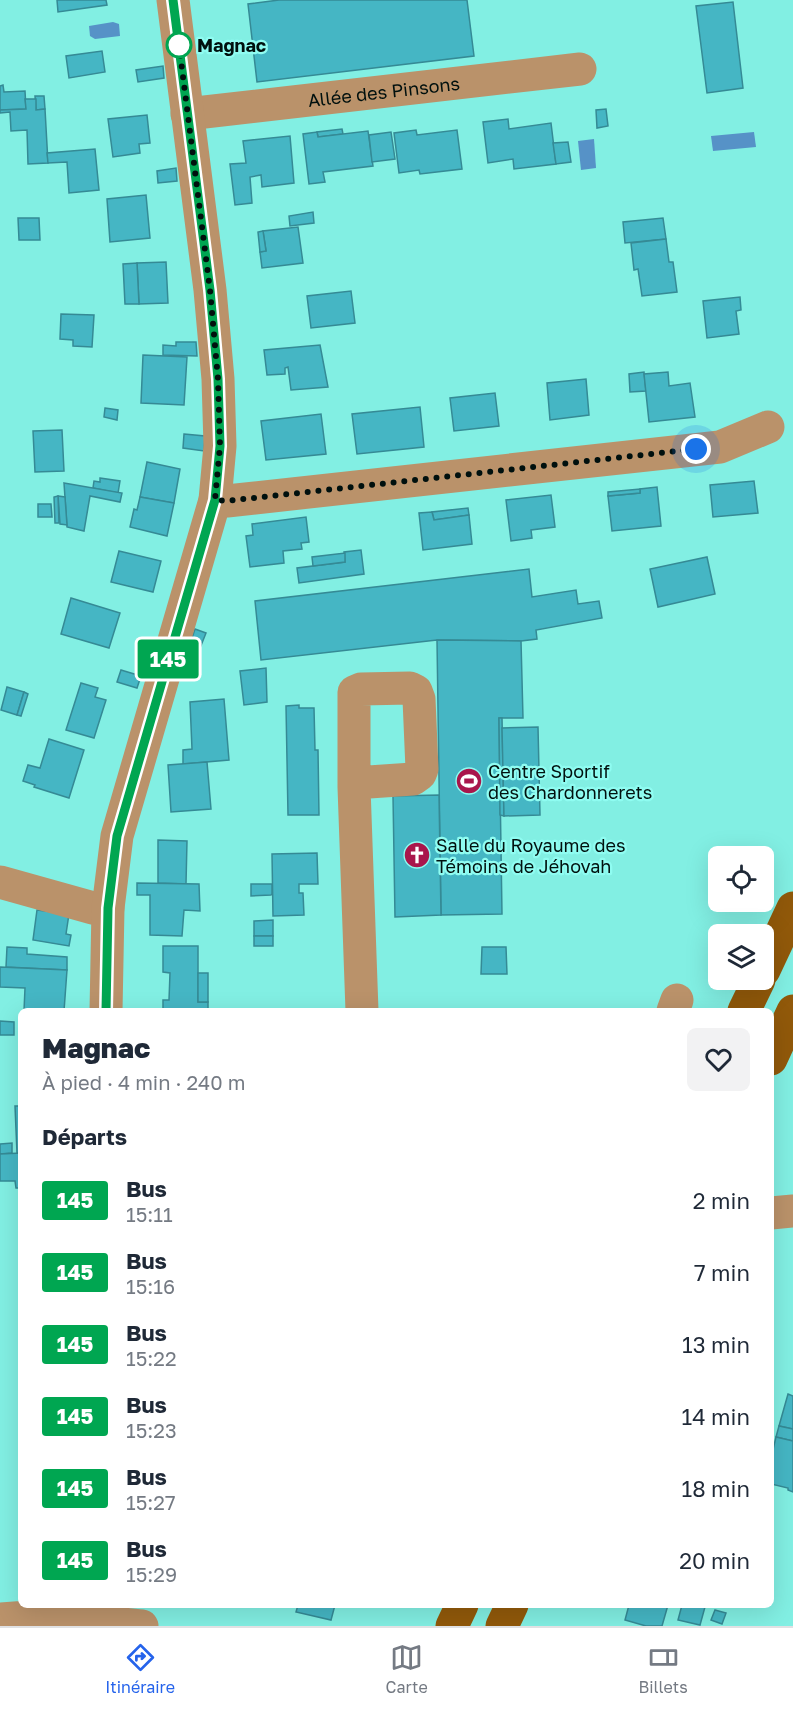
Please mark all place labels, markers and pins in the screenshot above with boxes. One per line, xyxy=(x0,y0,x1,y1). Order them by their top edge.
marker: Magnac xyxy=(166,32,192,58)
place label: Magnac xyxy=(197,34,266,56)
place label: Centre Sportif des Chardonnerets xyxy=(488,760,652,803)
sports icon: Centre Sportif des Chardonnerets xyxy=(454,766,484,796)
place label: Salle du Royaume des Témoins de Jéhovah xyxy=(436,834,625,877)
church icon: Salle du Royaume des Témoins de Jéhovah xyxy=(402,840,432,870)

